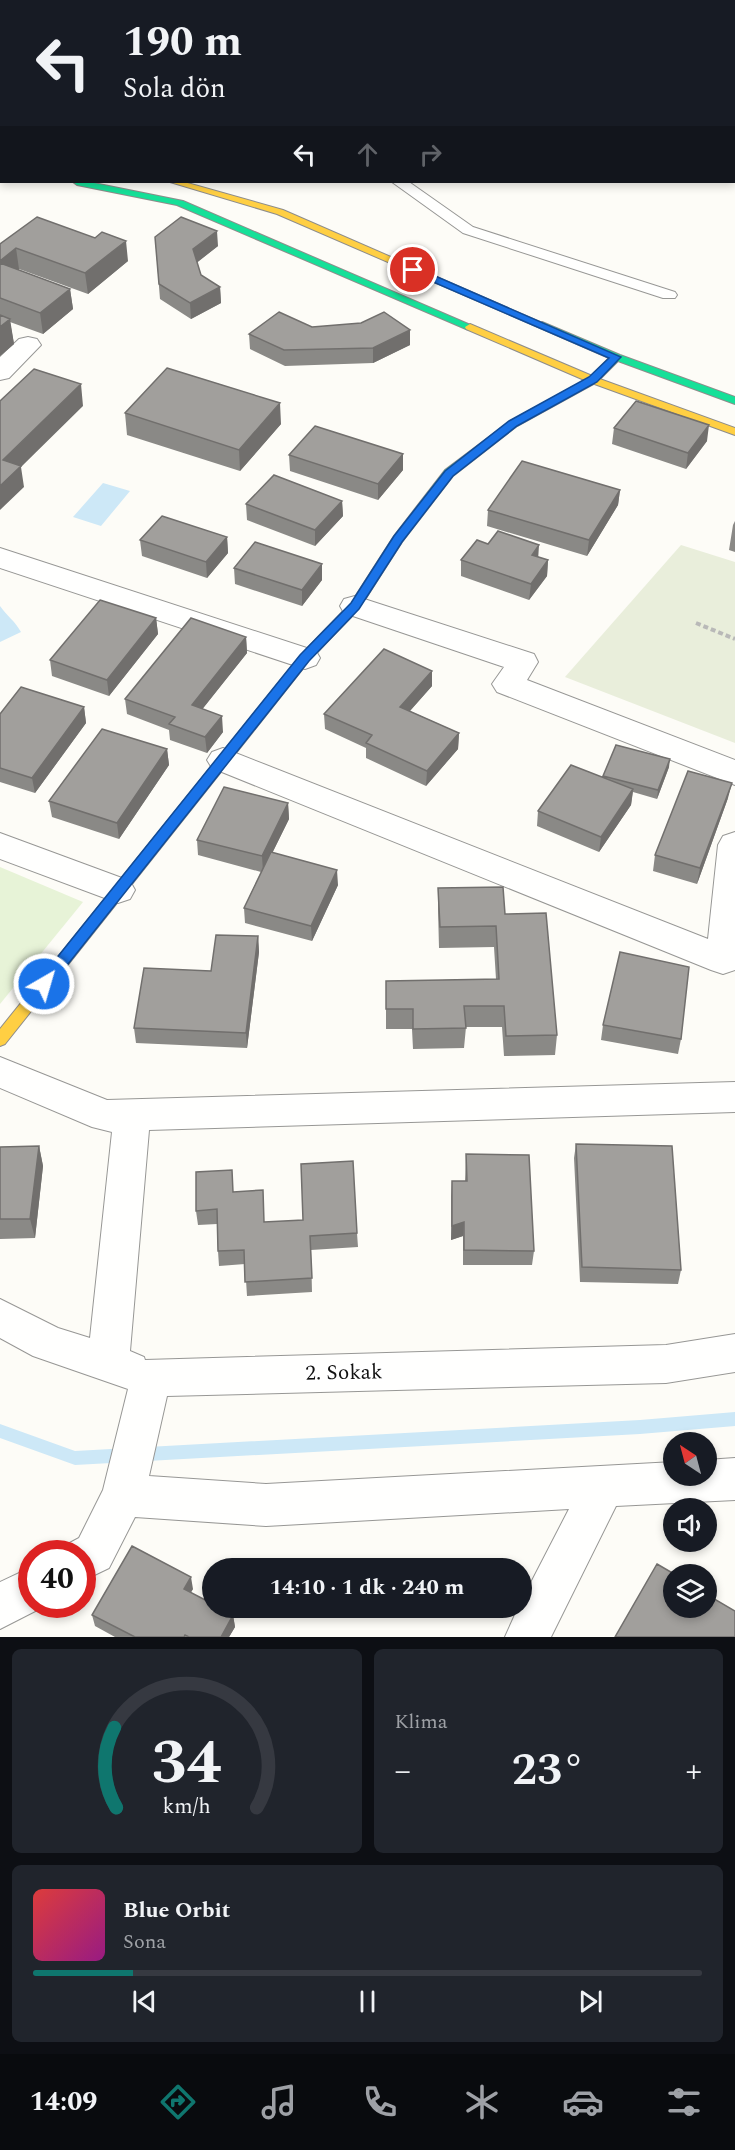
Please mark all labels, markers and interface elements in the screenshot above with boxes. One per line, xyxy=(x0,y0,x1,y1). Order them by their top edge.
text: 190 m xyxy=(123,11,242,74)
icon: left xyxy=(24,24,102,102)
text: Sola dön xyxy=(123,68,226,110)
icon: left xyxy=(288,138,321,171)
icon: ahead xyxy=(351,138,384,171)
icon: right xyxy=(414,138,447,171)
pin xyxy=(387,244,438,295)
icon: arrive xyxy=(396,253,429,286)
position arrow xyxy=(12,952,76,1016)
street label: 2. Sokak xyxy=(305,1356,383,1390)
north arrow xyxy=(663,1432,717,1486)
map controls xyxy=(663,1432,717,1618)
button: sound xyxy=(663,1498,717,1552)
speed limit sign: 40 xyxy=(18,1540,96,1618)
button: layers xyxy=(663,1564,717,1618)
text: 14:10 · 1 dk · 240 m xyxy=(270,1571,464,1604)
text: Klima xyxy=(395,1707,448,1737)
text: 34 xyxy=(152,1716,222,1811)
text: 23° xyxy=(512,1736,585,1805)
text: − xyxy=(395,1746,411,1796)
text: + xyxy=(686,1746,702,1796)
text: km/h xyxy=(163,1790,211,1823)
text: Blue Orbit xyxy=(123,1894,230,1927)
text: Sona xyxy=(123,1927,166,1957)
icon: previous xyxy=(128,1985,161,2018)
icon: pause xyxy=(351,1985,384,2018)
icon: next xyxy=(574,1985,607,2018)
text: 14:09 xyxy=(30,2081,97,2123)
icon: directions xyxy=(157,2081,199,2123)
icon: music xyxy=(258,2081,300,2123)
icon: phone xyxy=(359,2081,401,2123)
icon: climate xyxy=(461,2081,503,2123)
icon: car xyxy=(562,2081,604,2123)
icon: filters xyxy=(663,2081,705,2123)

